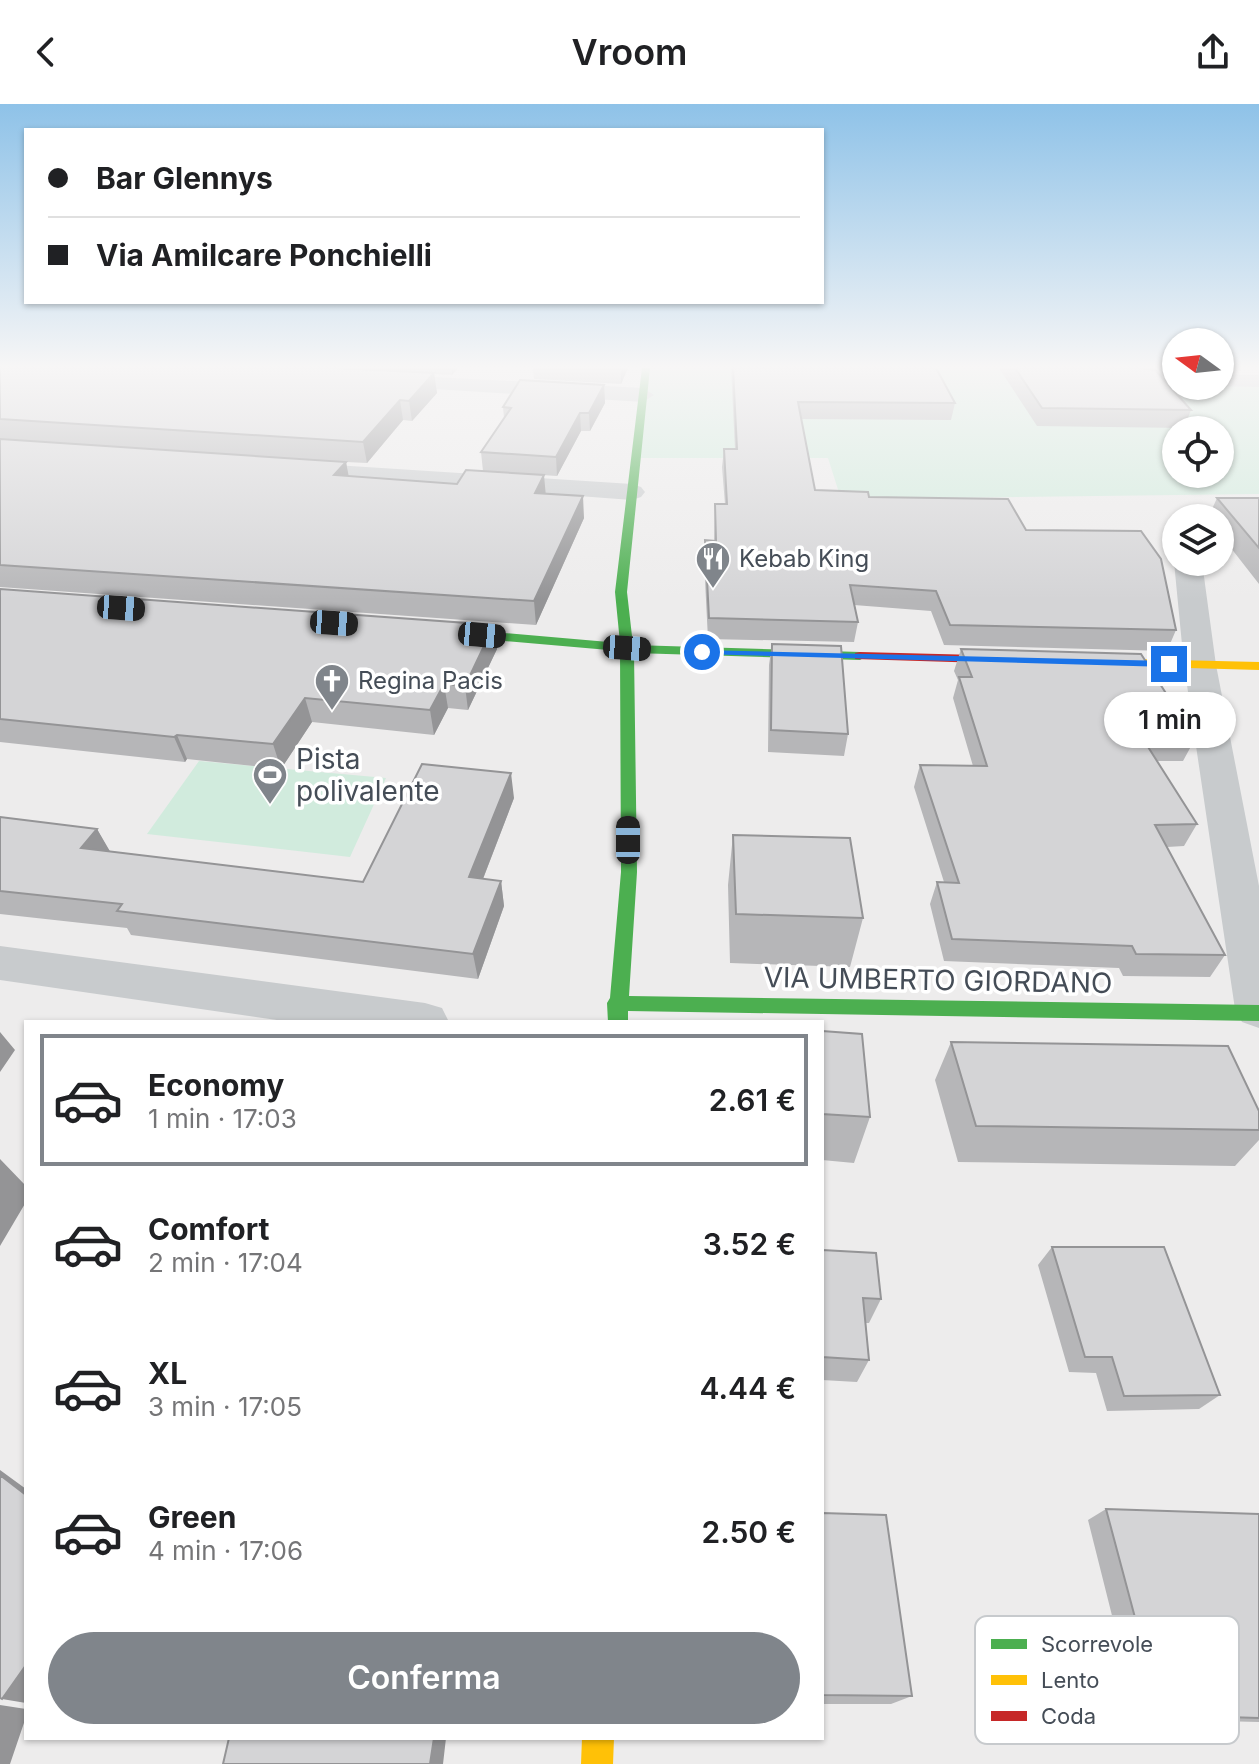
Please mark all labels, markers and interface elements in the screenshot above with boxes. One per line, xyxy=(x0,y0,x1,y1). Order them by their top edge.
icon: back xyxy=(24,30,68,74)
text: Vroom xyxy=(572,30,687,74)
icon: share xyxy=(1191,30,1235,74)
text: Bar Glennys xyxy=(96,160,273,196)
text: Via Amilcare Ponchielli xyxy=(96,237,432,273)
north arrow xyxy=(1162,328,1234,400)
map controls xyxy=(1162,328,1234,576)
button: locate xyxy=(1162,416,1234,488)
button: layers xyxy=(1162,504,1234,576)
restaurant icon: Kebab King xyxy=(694,540,732,590)
place label: Kebab King xyxy=(739,544,869,573)
car xyxy=(96,594,146,622)
car xyxy=(309,609,359,637)
car xyxy=(457,621,507,649)
car xyxy=(602,634,652,662)
route start xyxy=(684,634,720,670)
route end xyxy=(1151,646,1187,682)
church icon: Regina Pacis xyxy=(313,662,351,712)
place label: Regina Pacis xyxy=(358,666,503,695)
callout: 1 min xyxy=(1103,692,1235,748)
text: 1 min xyxy=(1138,704,1202,735)
place label: Pista polivalente xyxy=(296,742,440,808)
sports icon: Pista polivalente xyxy=(251,756,289,806)
car xyxy=(616,816,640,864)
street label: VIA UMBERTO GIORDANO xyxy=(763,960,1113,1000)
icon: car xyxy=(52,1064,124,1136)
text: Economy xyxy=(148,1067,284,1103)
text: 2.61 € xyxy=(709,1082,796,1118)
text: 1 min · 17:03 xyxy=(148,1103,297,1134)
icon: car xyxy=(52,1208,124,1280)
text: Comfort xyxy=(148,1211,269,1247)
text: 3.52 € xyxy=(703,1226,796,1262)
text: 2 min · 17:04 xyxy=(148,1247,303,1278)
icon: car xyxy=(52,1352,124,1424)
text: XL xyxy=(148,1355,187,1391)
text: 4.44 € xyxy=(700,1370,796,1406)
text: 3 min · 17:05 xyxy=(148,1391,302,1422)
icon: car xyxy=(52,1496,124,1568)
text: Green xyxy=(148,1499,236,1535)
text: 2.50 € xyxy=(701,1514,796,1550)
text: 4 min · 17:06 xyxy=(148,1535,303,1566)
legend xyxy=(975,1616,1239,1744)
text: Scorrevole xyxy=(1041,1631,1153,1657)
button: Conferma xyxy=(48,1632,800,1724)
text: Lento xyxy=(1041,1667,1099,1693)
text: Coda xyxy=(1041,1703,1096,1729)

